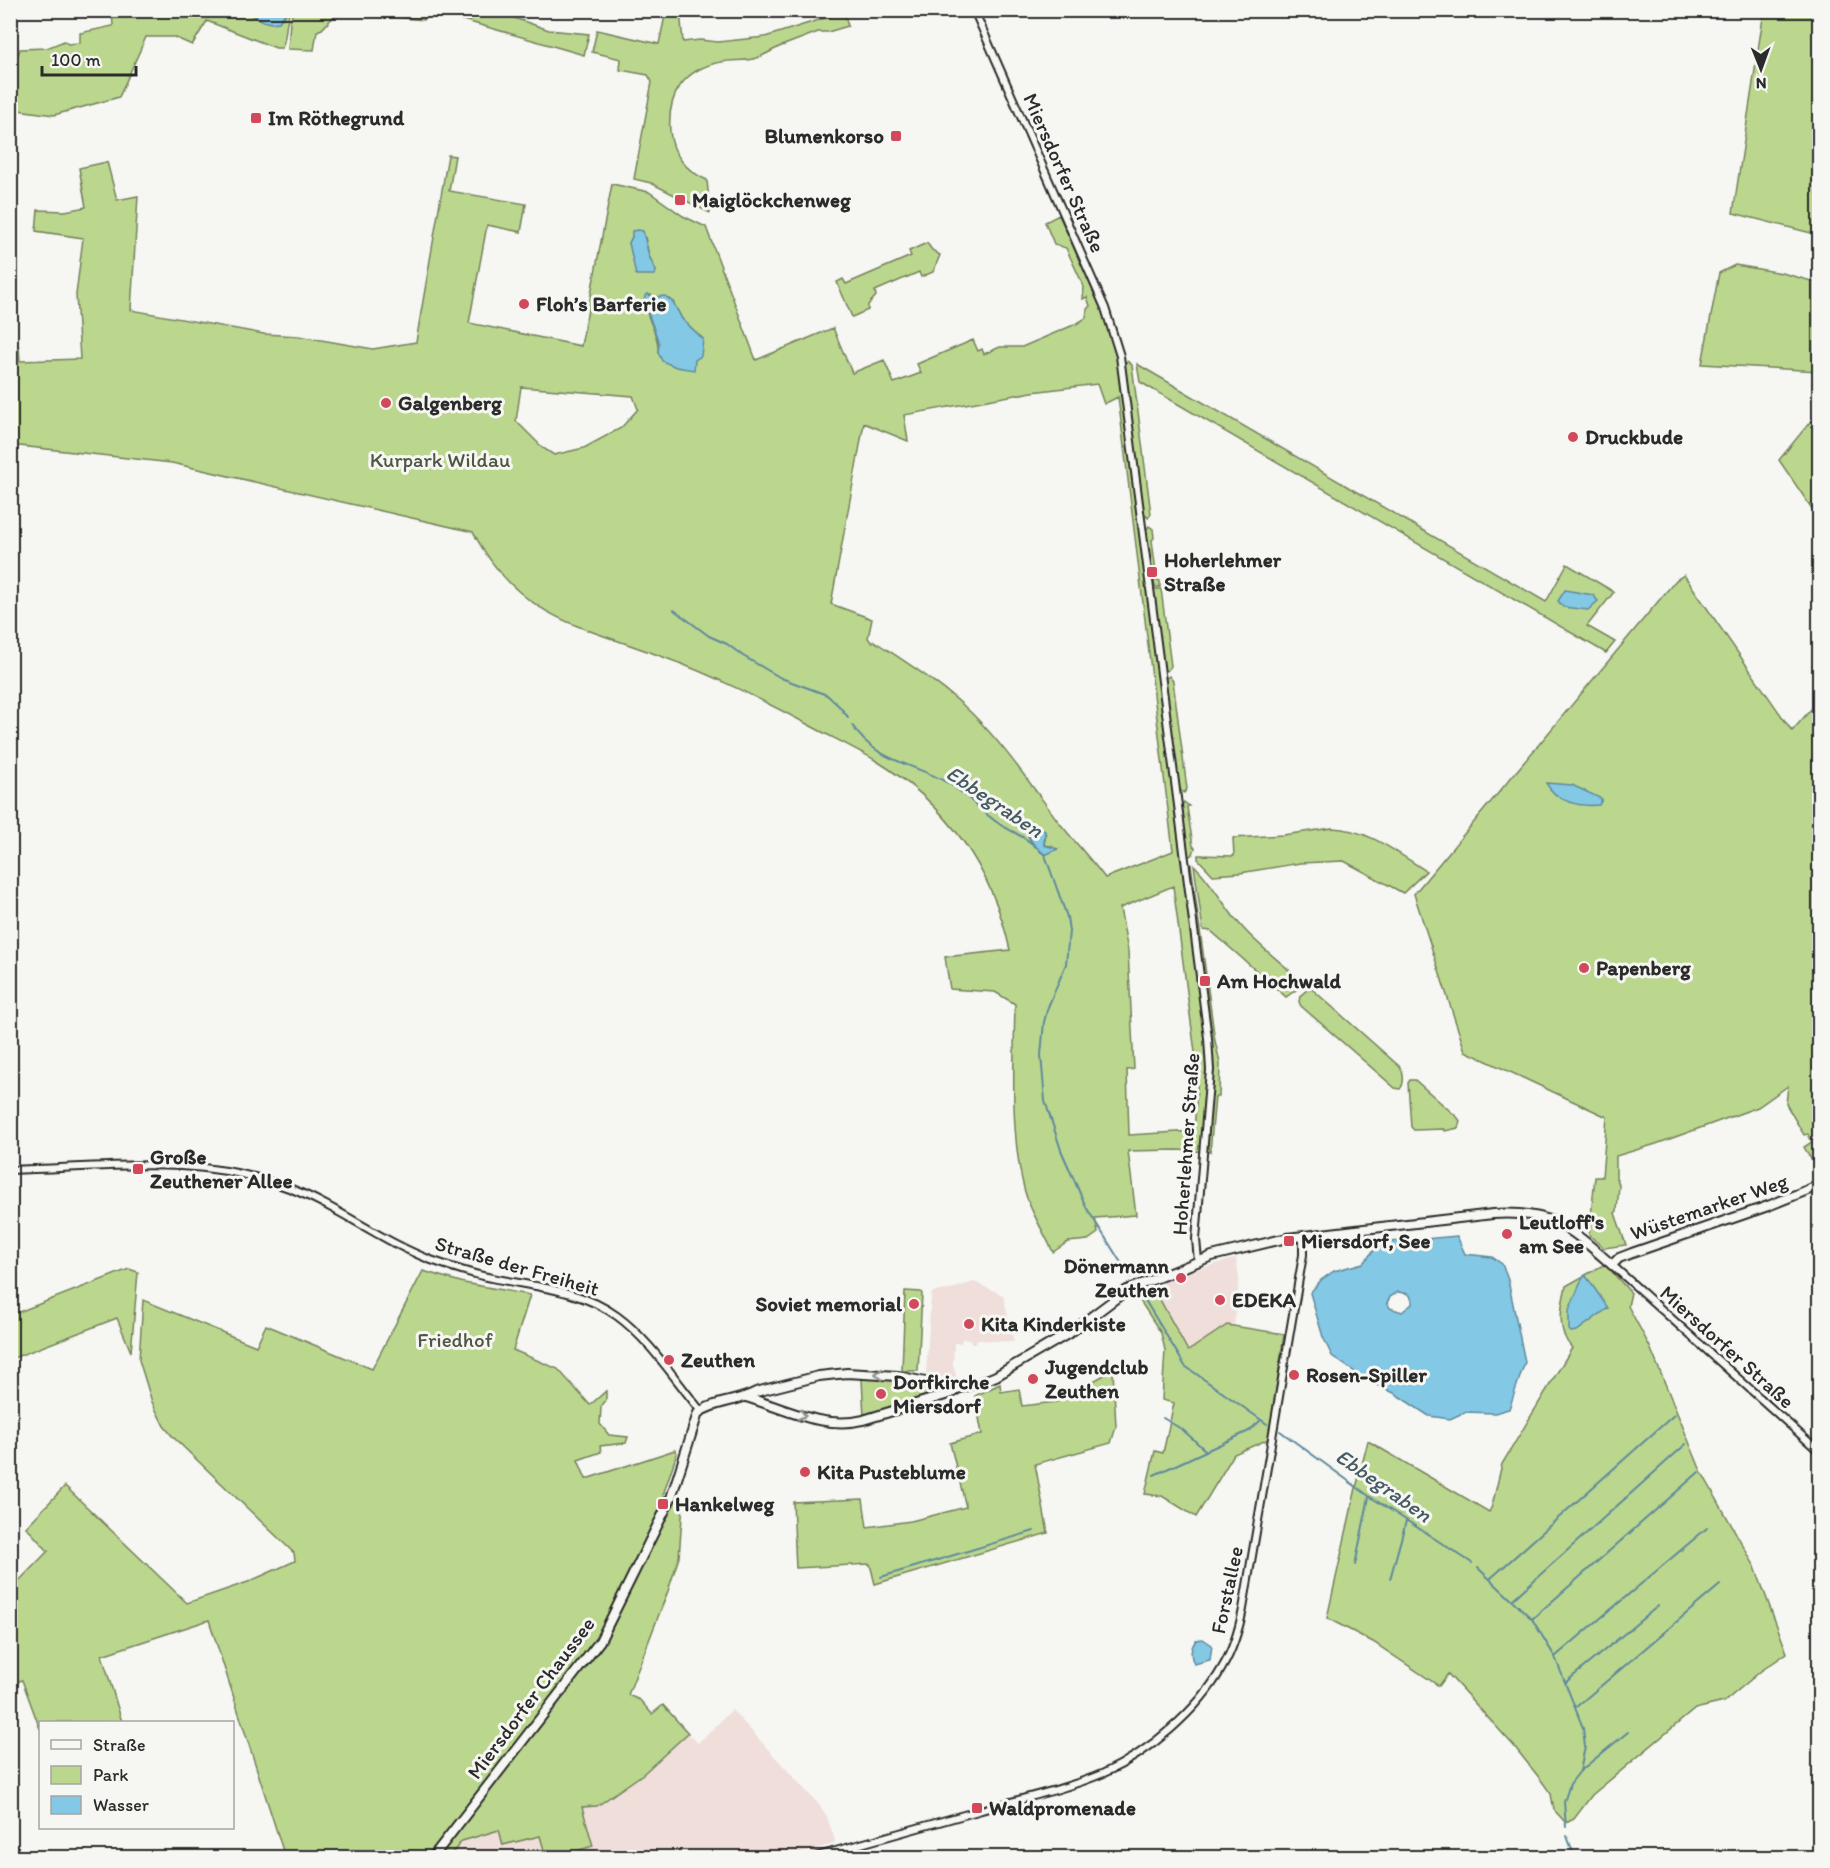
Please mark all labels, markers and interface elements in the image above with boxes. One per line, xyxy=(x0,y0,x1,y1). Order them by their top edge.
scale bar xyxy=(42,39,136,77)
north arrow xyxy=(1731,39,1791,99)
text: 100 m xyxy=(51,49,101,71)
text: N xyxy=(1756,74,1767,93)
street label: Miersdorfer Straße xyxy=(1018,89,1111,256)
place label: Im Röthegrund xyxy=(268,105,405,131)
marker: Im Röthegrund xyxy=(249,111,263,125)
place label: Blumenkorso xyxy=(764,123,884,148)
marker: Blumenkorso xyxy=(889,129,903,143)
place label: Maiglöckchenweg xyxy=(692,187,852,213)
marker: Maiglöckchenweg xyxy=(673,193,687,207)
place label: Floh’s Barferie xyxy=(536,291,666,316)
marker: Floh’s Barferie xyxy=(517,297,531,311)
place label: Galgenberg xyxy=(398,390,503,416)
marker: Galgenberg xyxy=(379,396,393,410)
place label: Druckbude xyxy=(1585,424,1683,449)
marker: Druckbude xyxy=(1566,430,1580,444)
park label: Kurpark Wildau xyxy=(370,447,510,472)
place label: Hoherlehmer Straße xyxy=(1164,547,1282,596)
marker: Hoherlehmer Straße xyxy=(1145,565,1159,579)
water label: Ebbegraben xyxy=(941,759,1049,844)
place label: Papenberg xyxy=(1596,955,1691,981)
marker: Papenberg xyxy=(1577,961,1591,975)
place label: Am Hochwald xyxy=(1216,968,1341,993)
marker: Am Hochwald xyxy=(1198,974,1212,988)
street label: Hoherlehmer Straße xyxy=(1167,1052,1204,1236)
place label: Große Zeuthener Allee xyxy=(150,1144,293,1193)
marker: Große Zeuthener Allee xyxy=(131,1162,145,1176)
street label: Wüstemarker Weg xyxy=(1627,1168,1791,1245)
place label: Leutloff's am See xyxy=(1519,1209,1604,1258)
marker: Leutloff's am See xyxy=(1500,1227,1514,1241)
place label: Miersdorf, See xyxy=(1301,1228,1430,1253)
street label: Straße der Freiheit xyxy=(432,1230,602,1301)
marker: Miersdorf, See xyxy=(1282,1234,1296,1248)
place label: Dönermann Zeuthen xyxy=(1063,1253,1170,1302)
marker: Dönermann Zeuthen xyxy=(1174,1271,1188,1285)
street label: Miersdorfer Straße xyxy=(1655,1280,1800,1413)
place label: EDEKA xyxy=(1232,1287,1296,1312)
place label: Soviet memorial xyxy=(755,1291,903,1316)
marker: EDEKA xyxy=(1213,1293,1227,1307)
marker: Soviet memorial xyxy=(907,1297,921,1311)
place label: Kita Kinderkiste xyxy=(981,1311,1126,1336)
marker: Kita Kinderkiste xyxy=(962,1317,976,1331)
park label: Friedhof xyxy=(417,1327,493,1352)
place label: Zeuthen xyxy=(681,1347,755,1372)
marker: Zeuthen xyxy=(662,1353,676,1367)
place label: Jugendclub Zeuthen xyxy=(1044,1354,1149,1403)
place label: Rosen-Spiller xyxy=(1306,1362,1427,1388)
one-way arrow xyxy=(874,1368,883,1381)
marker: Rosen-Spiller xyxy=(1287,1368,1301,1382)
place label: Dorfkirche Miersdorf xyxy=(893,1369,989,1418)
marker: Jugendclub Zeuthen xyxy=(1026,1372,1040,1386)
marker: Dorfkirche Miersdorf xyxy=(874,1387,888,1401)
one-way arrow xyxy=(797,1407,807,1420)
water label: Ebbegraben xyxy=(1331,1443,1437,1529)
place label: Kita Pusteblume xyxy=(817,1459,966,1484)
marker: Kita Pusteblume xyxy=(798,1465,812,1479)
place label: Hankelweg xyxy=(675,1491,774,1517)
marker: Hankelweg xyxy=(656,1497,670,1511)
street label: Forstallee xyxy=(1205,1544,1248,1636)
street label: Miersdorfer Chaussee xyxy=(461,1612,600,1784)
legend xyxy=(39,1721,234,1829)
text: Straße xyxy=(93,1734,146,1756)
text: Park xyxy=(93,1764,128,1786)
text: Wasser xyxy=(93,1794,150,1816)
place label: Waldpromenade xyxy=(989,1795,1136,1821)
marker: Waldpromenade xyxy=(970,1801,984,1815)

